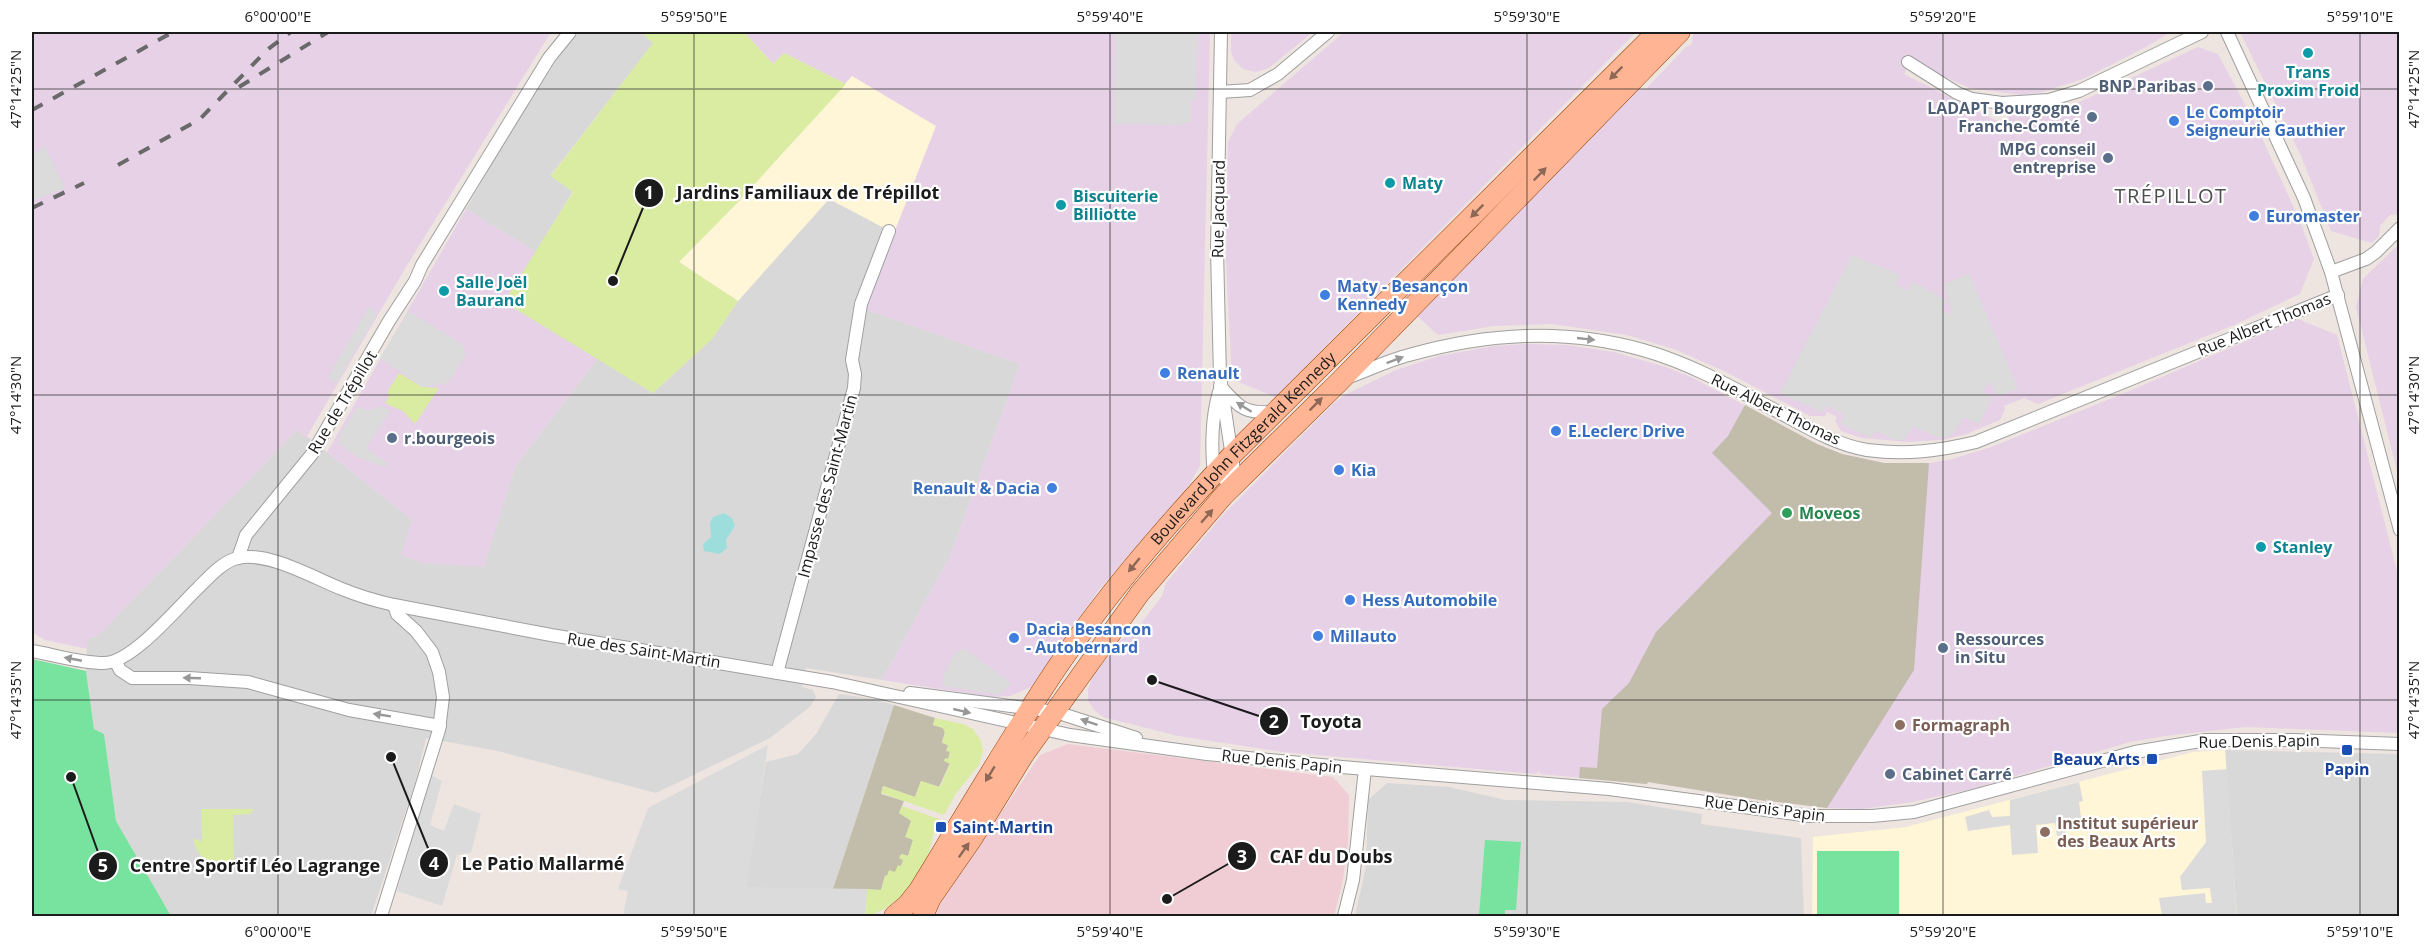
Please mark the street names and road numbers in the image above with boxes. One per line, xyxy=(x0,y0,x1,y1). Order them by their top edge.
street label: Rue Jacquard xyxy=(1206,160,1230,258)
street label: Rue Albert Thomas xyxy=(2194,287,2334,361)
street label: Rue de Trépillot xyxy=(302,346,382,458)
street label: Boulevard John Fitzgerald Kennedy xyxy=(1145,346,1341,550)
street label: Rue Albert Thomas xyxy=(1707,368,1845,450)
street label: Impasse des Saint-Martin xyxy=(792,392,862,580)
street label: Rue des Saint-Martin xyxy=(566,627,722,673)
street label: Rue Denis Papin xyxy=(2198,729,2320,753)
street label: Rue Denis Papin xyxy=(1221,744,1343,778)
street label: Rue Denis Papin xyxy=(1704,790,1826,826)

